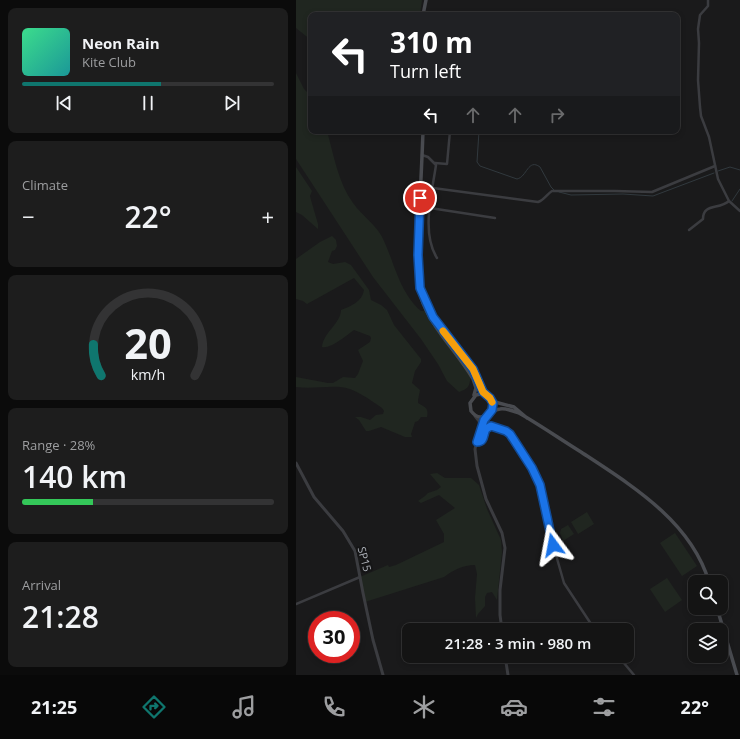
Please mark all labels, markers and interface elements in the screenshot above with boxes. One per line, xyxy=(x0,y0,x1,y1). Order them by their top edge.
text: 310 m xyxy=(390,23,473,61)
icon: left xyxy=(324,28,376,80)
text: Neon Rain xyxy=(82,33,160,53)
text: Kite Club xyxy=(82,53,136,71)
text: Turn left xyxy=(390,59,461,83)
icon: previous xyxy=(53,92,75,114)
icon: pause xyxy=(137,92,159,114)
icon: next xyxy=(221,92,243,114)
icon: left xyxy=(420,104,442,126)
icon: ahead xyxy=(462,104,484,126)
icon: ahead xyxy=(504,104,526,126)
icon: right xyxy=(546,104,568,126)
text: Climate xyxy=(22,176,68,194)
pin xyxy=(403,181,437,215)
icon: arrive xyxy=(409,187,431,209)
text: 22° xyxy=(124,196,172,237)
text: − xyxy=(22,201,35,231)
text: + xyxy=(261,201,274,231)
text: 20 xyxy=(124,314,172,370)
text: km/h xyxy=(131,364,165,383)
text: Range · 28% xyxy=(22,436,95,454)
text: 140 km xyxy=(22,456,127,497)
position arrow xyxy=(532,524,574,566)
street label: SP15 xyxy=(354,545,376,573)
map controls xyxy=(688,575,728,663)
button: search xyxy=(688,575,728,615)
text: Arrival xyxy=(22,576,61,594)
text: 21:28 xyxy=(22,596,99,637)
speed limit sign: 30 xyxy=(308,611,360,663)
button: layers xyxy=(688,623,728,663)
text: 21:28 · 3 min · 980 m xyxy=(445,633,591,653)
icon: directions xyxy=(140,693,168,721)
icon: music xyxy=(230,693,258,721)
icon: phone xyxy=(320,693,348,721)
icon: climate xyxy=(410,693,438,721)
icon: car xyxy=(500,693,528,721)
icon: filters xyxy=(590,693,618,721)
text: 21:25 xyxy=(31,695,77,719)
text: 22° xyxy=(681,695,709,719)

